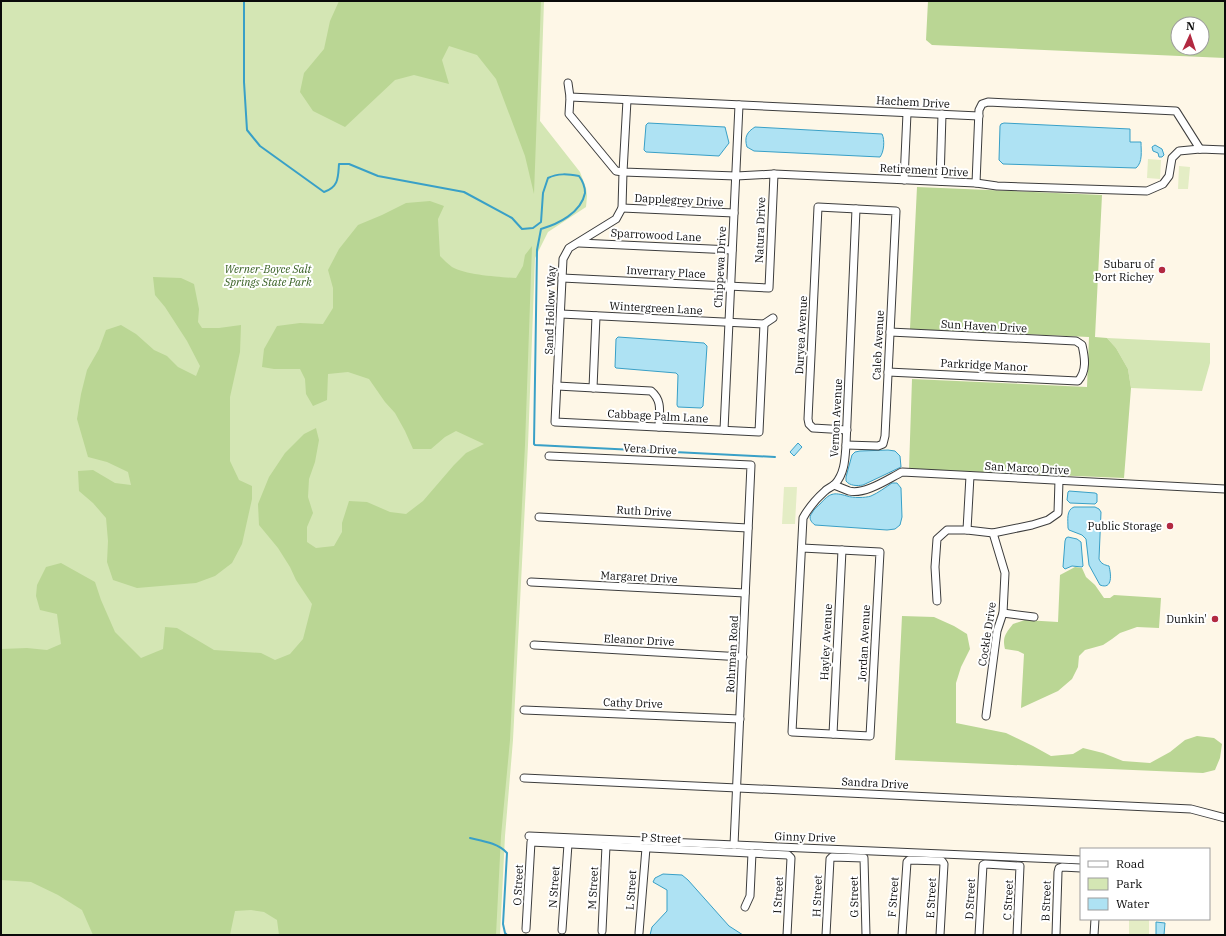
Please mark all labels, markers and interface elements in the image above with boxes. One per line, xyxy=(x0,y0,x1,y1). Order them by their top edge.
north arrow xyxy=(1170,16,1210,56)
text: N xyxy=(1186,19,1196,33)
street label: Hachem Drive xyxy=(876,93,950,111)
street label: Retirement Drive xyxy=(879,161,969,179)
street label: Dapplegrey Drive xyxy=(634,191,724,209)
street label: Natura Drive xyxy=(752,197,768,263)
street label: Sparrowood Lane xyxy=(610,226,702,244)
street label: Chippewa Drive xyxy=(711,226,729,308)
place label: Subaru of Port Richey xyxy=(1095,257,1155,284)
park label: Werner-Boyce Salt Springs State Park xyxy=(223,262,313,289)
street label: Inverrary Place xyxy=(626,263,706,281)
street label: Sand Hollow Way xyxy=(541,265,559,355)
marker: Subaru of Port Richey xyxy=(1157,265,1167,275)
street label: Duryea Avenue xyxy=(792,295,810,375)
street label: Wintergreen Lane xyxy=(609,299,703,317)
street label: Caleb Avenue xyxy=(869,310,887,380)
street label: Sun Haven Drive xyxy=(940,317,1028,335)
street label: Parkridge Manor xyxy=(940,356,1028,374)
street label: Vernon Avenue xyxy=(827,378,845,458)
street label: Cabbage Palm Lane xyxy=(607,406,709,426)
street label: Vera Drive xyxy=(623,441,677,457)
street label: San Marco Drive xyxy=(984,459,1070,477)
street label: Ruth Drive xyxy=(616,503,672,519)
place label: Public Storage xyxy=(1088,519,1162,533)
marker: Public Storage xyxy=(1165,521,1175,531)
street label: Margaret Drive xyxy=(600,568,678,586)
street label: Cockle Drive xyxy=(975,601,999,667)
street label: Hayley Avenue xyxy=(817,603,835,681)
street label: Jordan Avenue xyxy=(855,604,873,682)
place label: Dunkin' xyxy=(1166,612,1207,626)
marker: Dunkin' xyxy=(1210,614,1220,624)
street label: Rohrman Road xyxy=(723,615,741,693)
street label: Eleanor Drive xyxy=(603,631,675,649)
street label: Cathy Drive xyxy=(603,695,663,711)
street label: Sandra Drive xyxy=(841,774,909,792)
street label: Ginny Drive xyxy=(774,829,836,845)
street label: P Street xyxy=(640,830,682,846)
legend xyxy=(1080,848,1210,920)
text: Road xyxy=(1116,856,1145,871)
street label: O Street xyxy=(510,864,526,906)
street label: N Street xyxy=(546,865,562,908)
street label: M Street xyxy=(585,866,601,910)
street label: L Street xyxy=(623,869,639,910)
street label: H Street xyxy=(809,875,825,917)
street label: I Street xyxy=(770,876,786,914)
street label: G Street xyxy=(847,876,861,918)
street label: F Street xyxy=(885,876,901,918)
text: Park xyxy=(1116,876,1142,891)
street label: E Street xyxy=(923,877,939,919)
street label: D Street xyxy=(962,878,978,920)
street label: C Street xyxy=(1000,879,1016,921)
street label: B Street xyxy=(1038,880,1054,922)
text: Water xyxy=(1116,896,1150,911)

